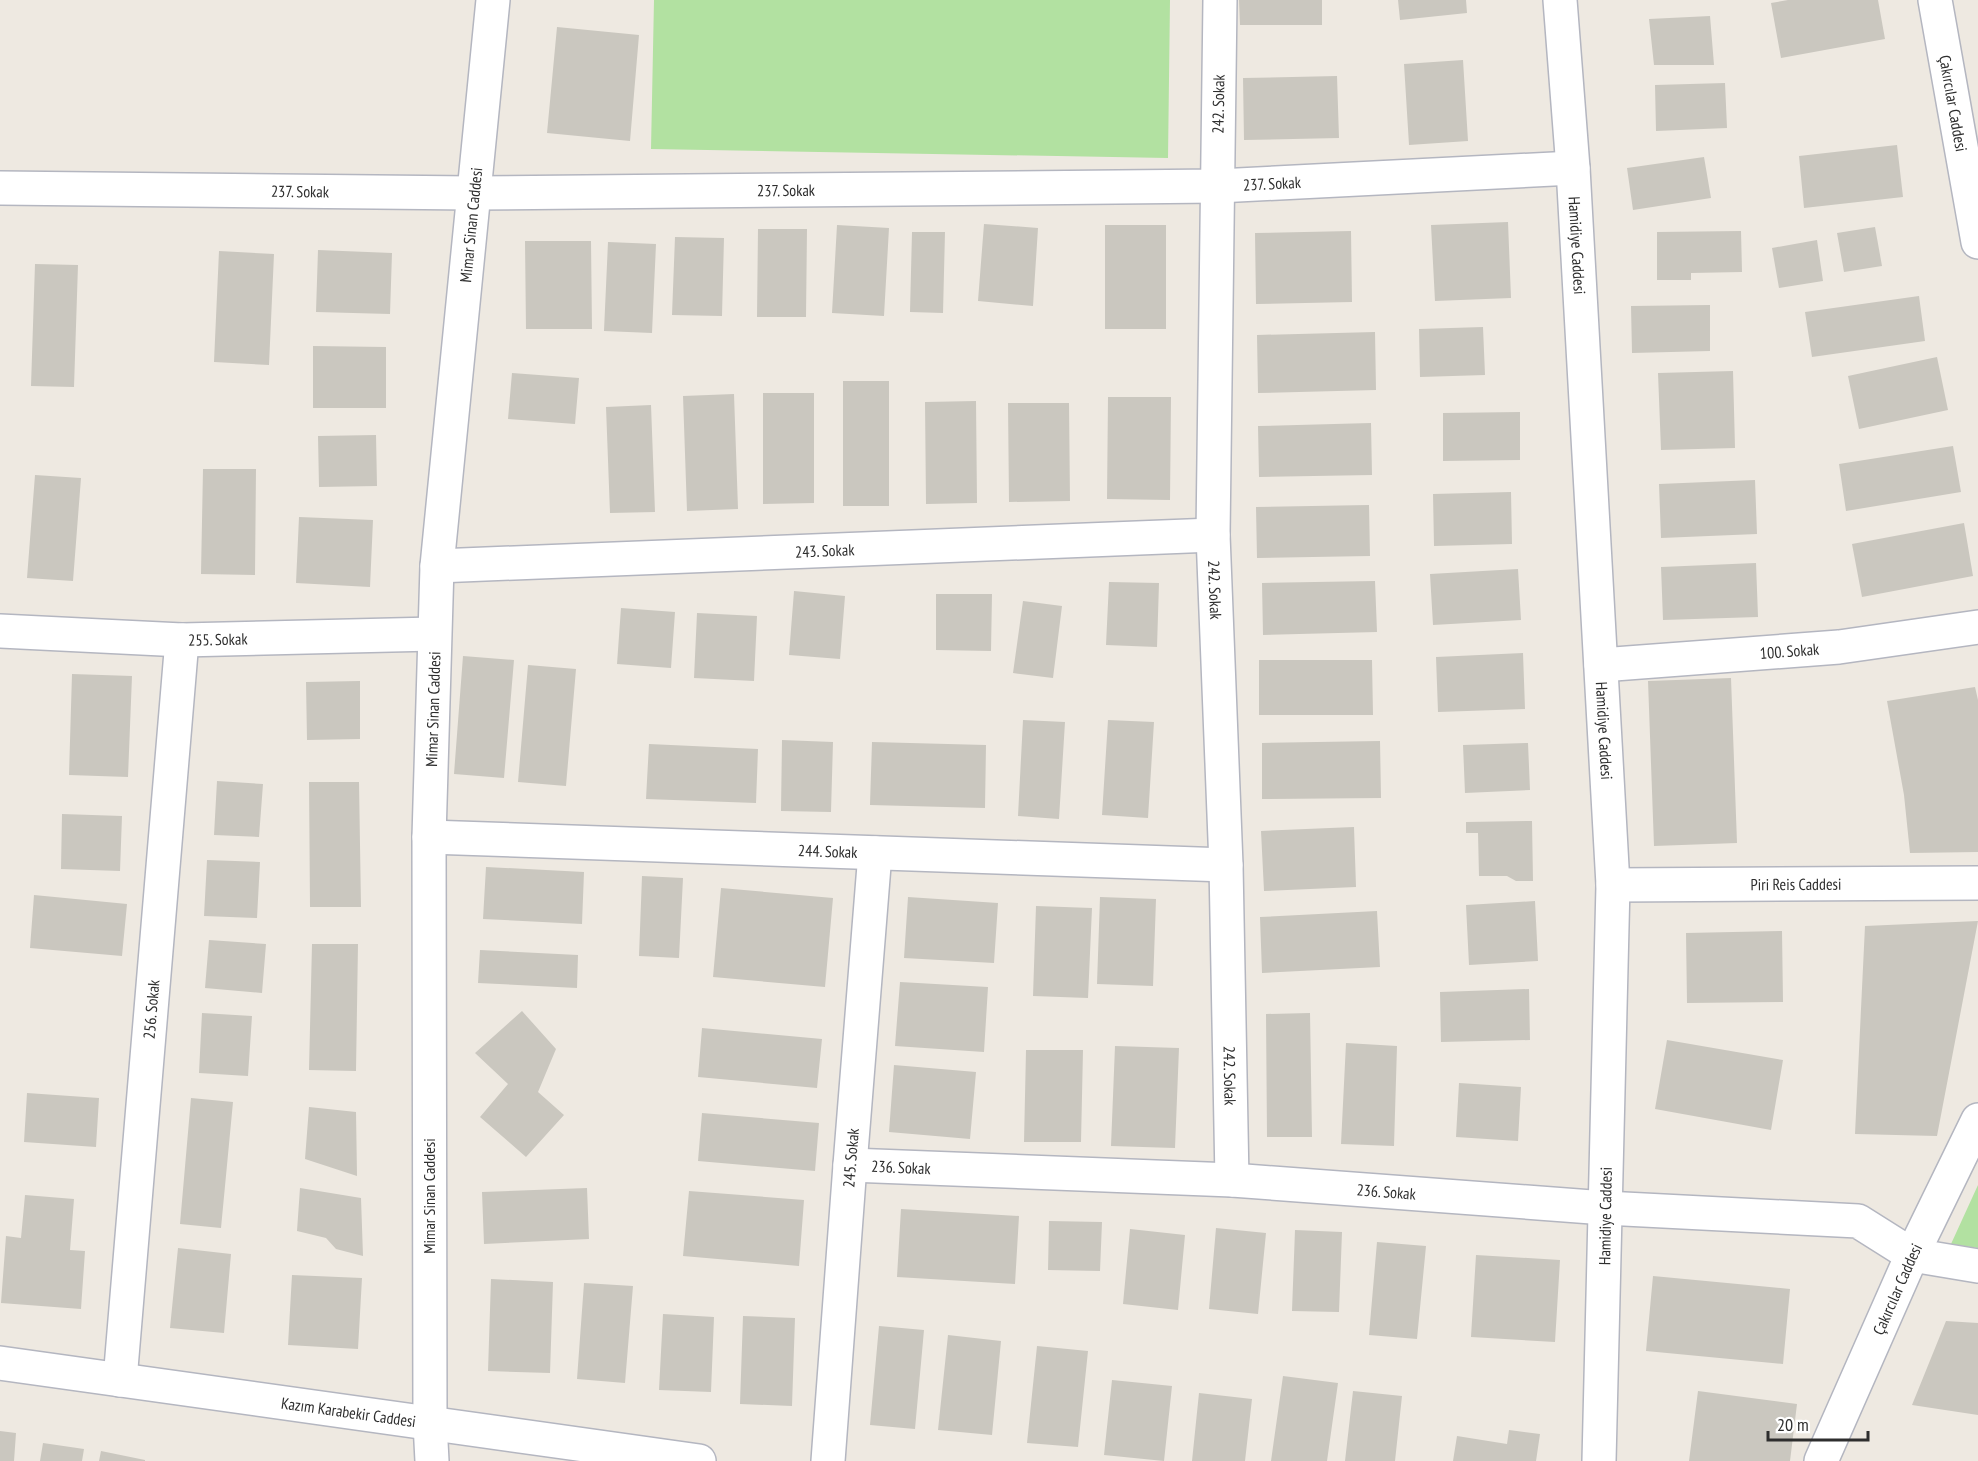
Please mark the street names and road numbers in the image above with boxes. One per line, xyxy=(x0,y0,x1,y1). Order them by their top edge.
street label: Çakırcılar Caddesi xyxy=(1935,54,1972,153)
street label: 242. Sokak xyxy=(1207,73,1229,134)
street label: Mimar Sinan Caddesi xyxy=(455,166,486,283)
street label: 237. Sokak xyxy=(1242,172,1302,195)
street label: 237. Sokak xyxy=(757,180,816,200)
street label: 237. Sokak xyxy=(271,181,330,201)
street label: Hamidiye Caddesi xyxy=(1565,196,1590,295)
street label: 243. Sokak xyxy=(795,539,856,562)
street label: 242. Sokak xyxy=(1204,560,1226,621)
street label: 255. Sokak xyxy=(188,628,248,650)
street label: 100. Sokak xyxy=(1759,638,1821,663)
street label: Mimar Sinan Caddesi xyxy=(421,651,444,767)
street label: Hamidiye Caddesi xyxy=(1592,681,1617,780)
street label: 244. Sokak xyxy=(798,840,859,862)
street label: Piri Reis Caddesi xyxy=(1750,874,1841,894)
street label: 256. Sokak xyxy=(139,978,164,1040)
street label: 242. Sokak xyxy=(1219,1046,1241,1106)
street label: 245. Sokak xyxy=(838,1127,863,1188)
street label: Mimar Sinan Caddesi xyxy=(419,1138,439,1254)
street label: 236. Sokak xyxy=(871,1156,932,1178)
street label: Hamidiye Caddesi xyxy=(1594,1167,1616,1265)
street label: 236. Sokak xyxy=(1356,1179,1417,1204)
street label: Çakırcılar Caddesi xyxy=(1868,1240,1926,1338)
street label: Kazım Karabekir Caddesi xyxy=(280,1393,417,1431)

